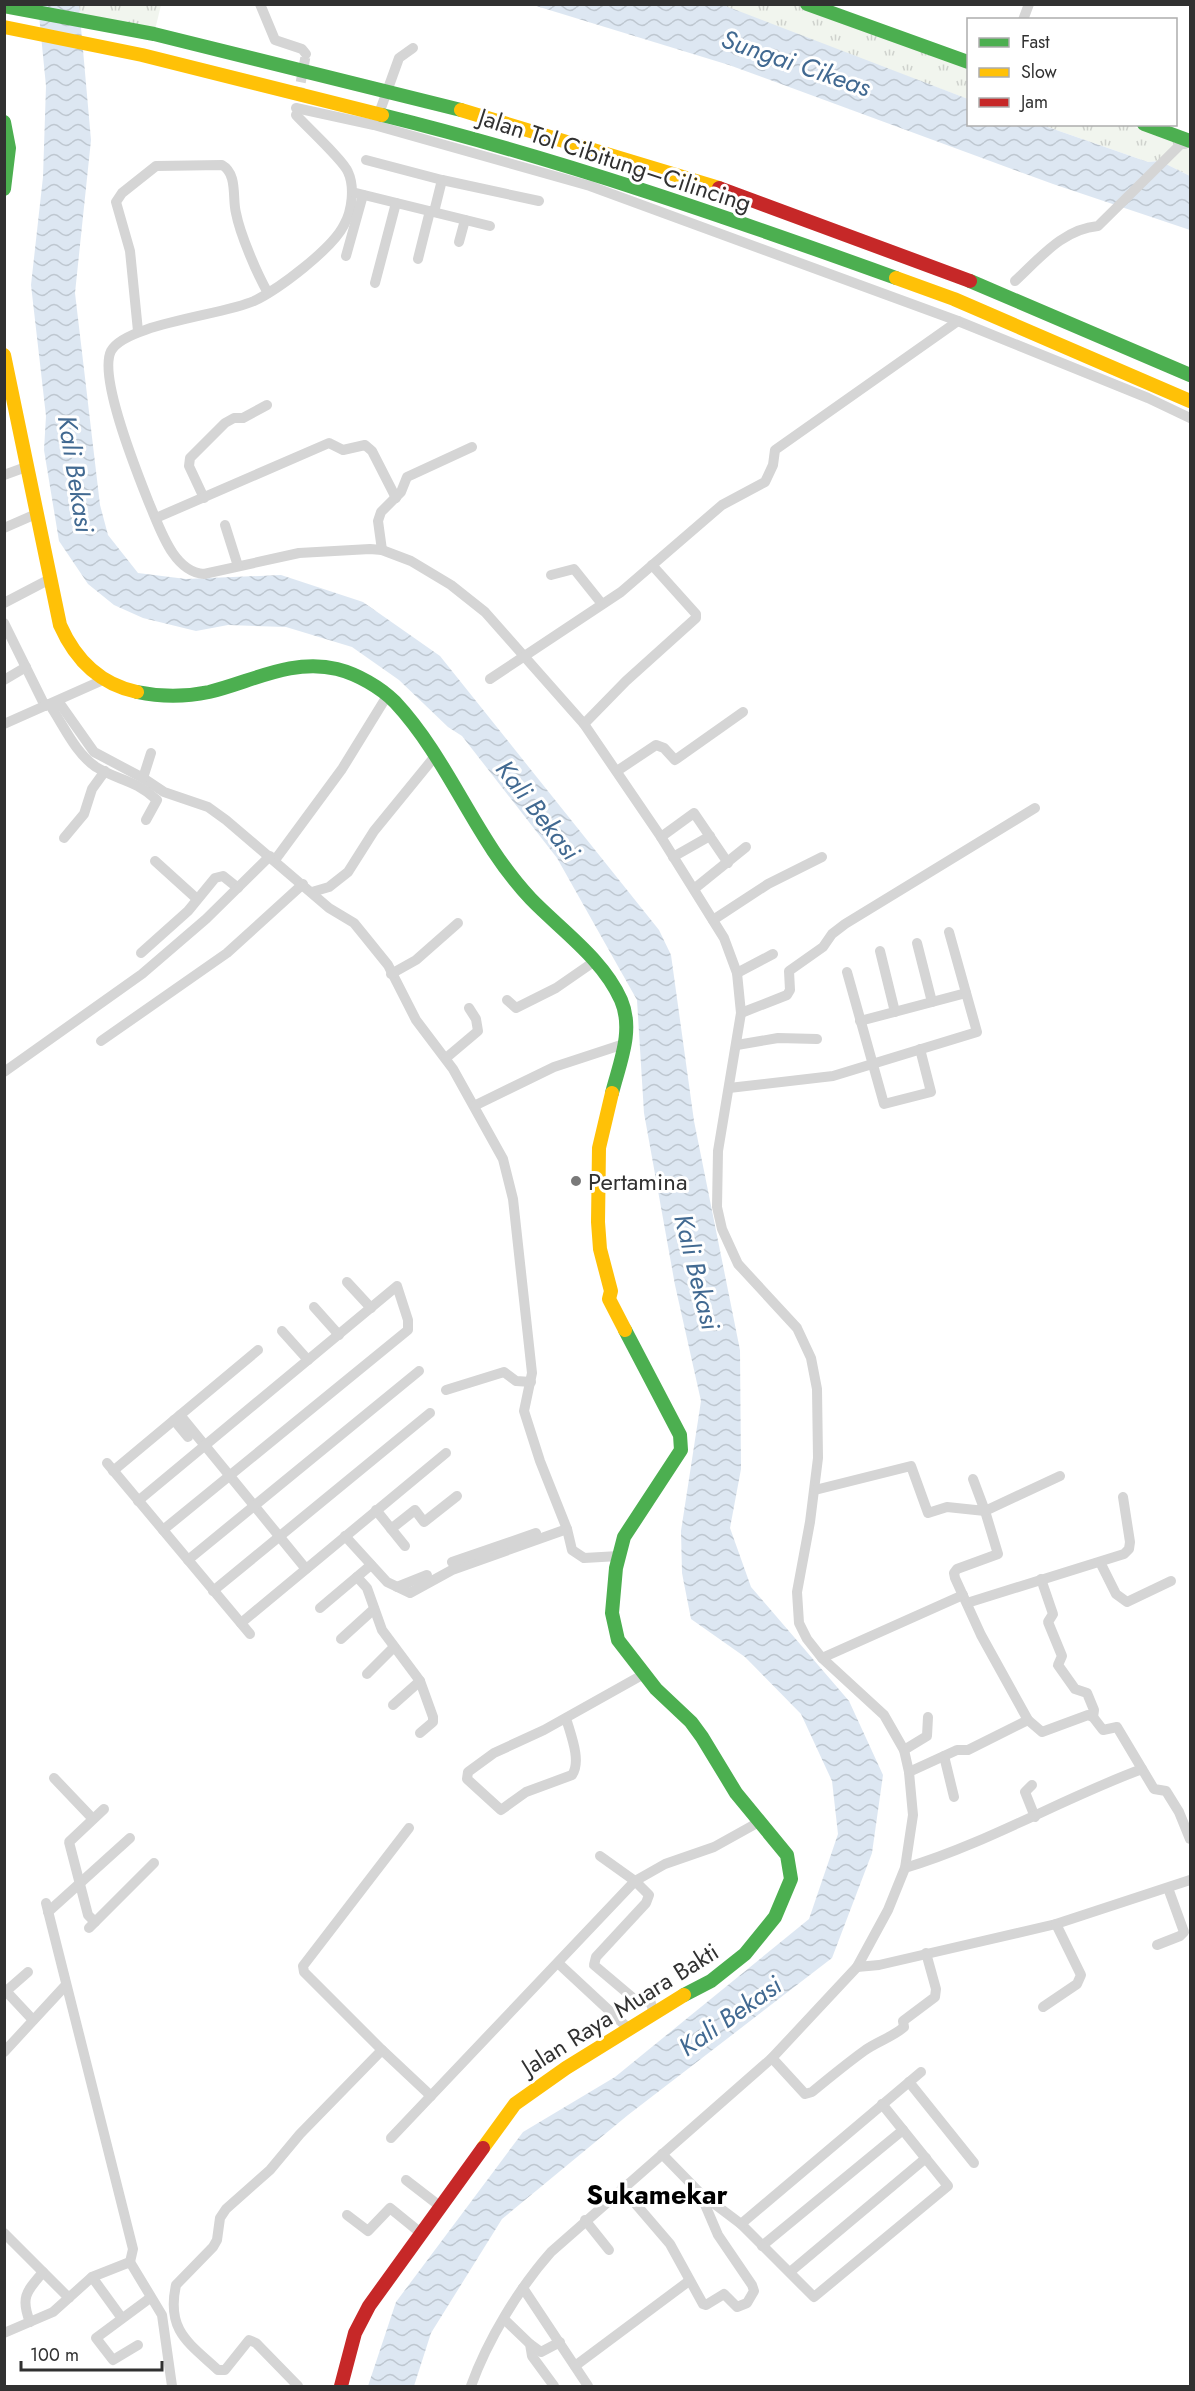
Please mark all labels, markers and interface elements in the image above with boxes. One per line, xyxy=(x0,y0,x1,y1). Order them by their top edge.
legend xyxy=(967,18,1177,126)
water label: Sungai Cikeas xyxy=(716,20,876,107)
text: Fast xyxy=(1021,29,1050,55)
text: Slow xyxy=(1021,59,1058,85)
text: Jam xyxy=(1019,89,1048,115)
street label: Jalan Tol Cibitung–Cilincing xyxy=(471,98,756,221)
water label: Kali Bekasi xyxy=(48,413,104,536)
water label: Kali Bekasi xyxy=(487,752,590,869)
place label: Pertamina xyxy=(588,1164,687,1199)
marker: Pertamina xyxy=(569,1174,583,1188)
water label: Kali Bekasi xyxy=(664,1210,730,1334)
street label: Jalan Raya Muara Bakti xyxy=(512,1934,725,2085)
water label: Kali Bekasi xyxy=(671,1966,790,2065)
district label: Sukamekar xyxy=(586,2175,728,2214)
scale bar xyxy=(21,2334,162,2372)
text: 100 m xyxy=(30,2342,79,2368)

